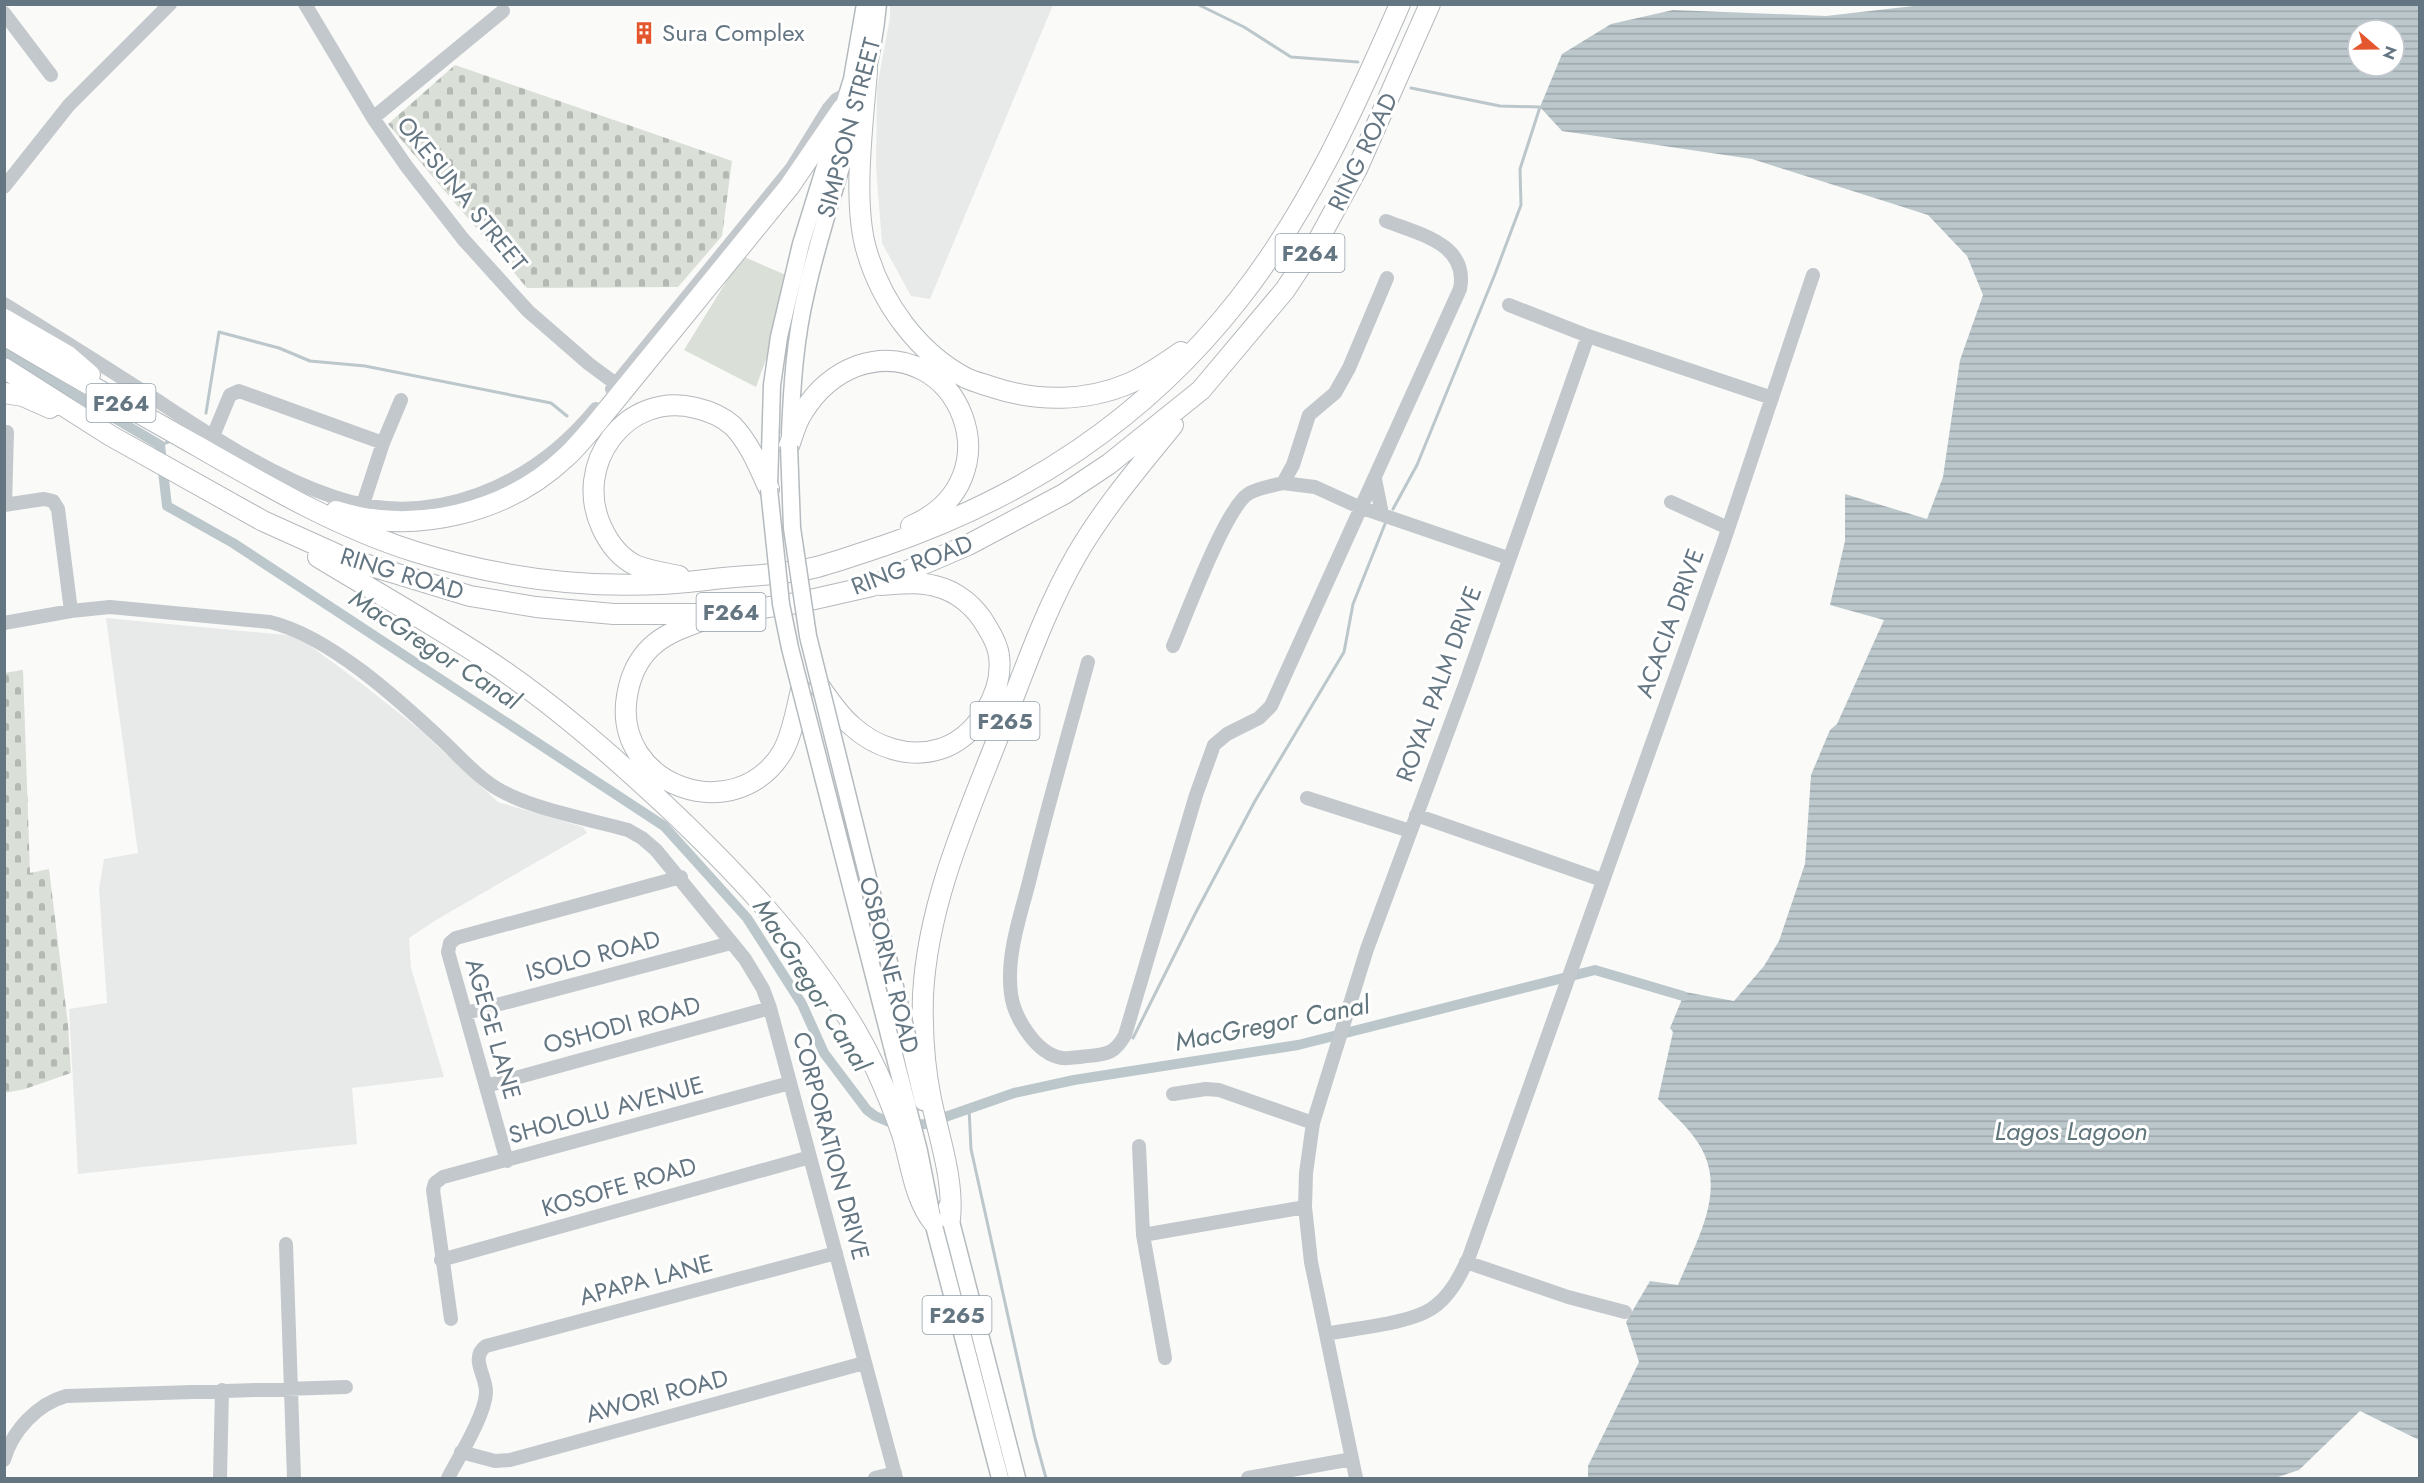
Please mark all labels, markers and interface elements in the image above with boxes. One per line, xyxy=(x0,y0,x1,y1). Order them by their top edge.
place label: Sura Complex xyxy=(662,15,805,50)
north arrow xyxy=(2346,18,2406,78)
building icon: Sura Complex xyxy=(631,20,657,46)
street label: SIMPSON STREET xyxy=(808,34,889,222)
text: N xyxy=(2377,43,2403,63)
street label: RING ROAD xyxy=(1319,87,1406,217)
street label: OKESUNA STREET xyxy=(389,109,536,279)
road number: F264 xyxy=(1276,234,1344,272)
road number: F264 xyxy=(86,384,156,422)
street label: RING ROAD xyxy=(846,525,978,604)
street label: RING ROAD xyxy=(336,538,468,609)
street label: ACACIA DRIVE xyxy=(1626,543,1713,702)
water label: MacGregor Canal xyxy=(342,579,529,719)
street label: ROYAL PALM DRIVE xyxy=(1387,581,1490,787)
road number: F264 xyxy=(696,593,766,631)
road number: F265 xyxy=(970,702,1040,740)
street label: OSBORNE ROAD xyxy=(851,873,928,1057)
water label: MacGregor Canal xyxy=(744,891,881,1080)
street label: ISOLO ROAD xyxy=(522,921,664,990)
street label: AGEGE LANE xyxy=(457,954,530,1103)
water label: MacGregor Canal xyxy=(1171,985,1374,1060)
street label: OSHODI ROAD xyxy=(539,987,704,1062)
street label: CORPORATION DRIVE xyxy=(784,1028,879,1264)
street label: SHOLOLU AVENUE xyxy=(504,1067,707,1152)
water label: Lagos Lagoon xyxy=(1995,1112,2147,1150)
street label: KOSOFE ROAD xyxy=(537,1148,700,1225)
street label: APAPA LANE xyxy=(575,1245,716,1314)
road number: F265 xyxy=(922,1296,992,1334)
street label: AWORI ROAD xyxy=(582,1360,732,1431)

